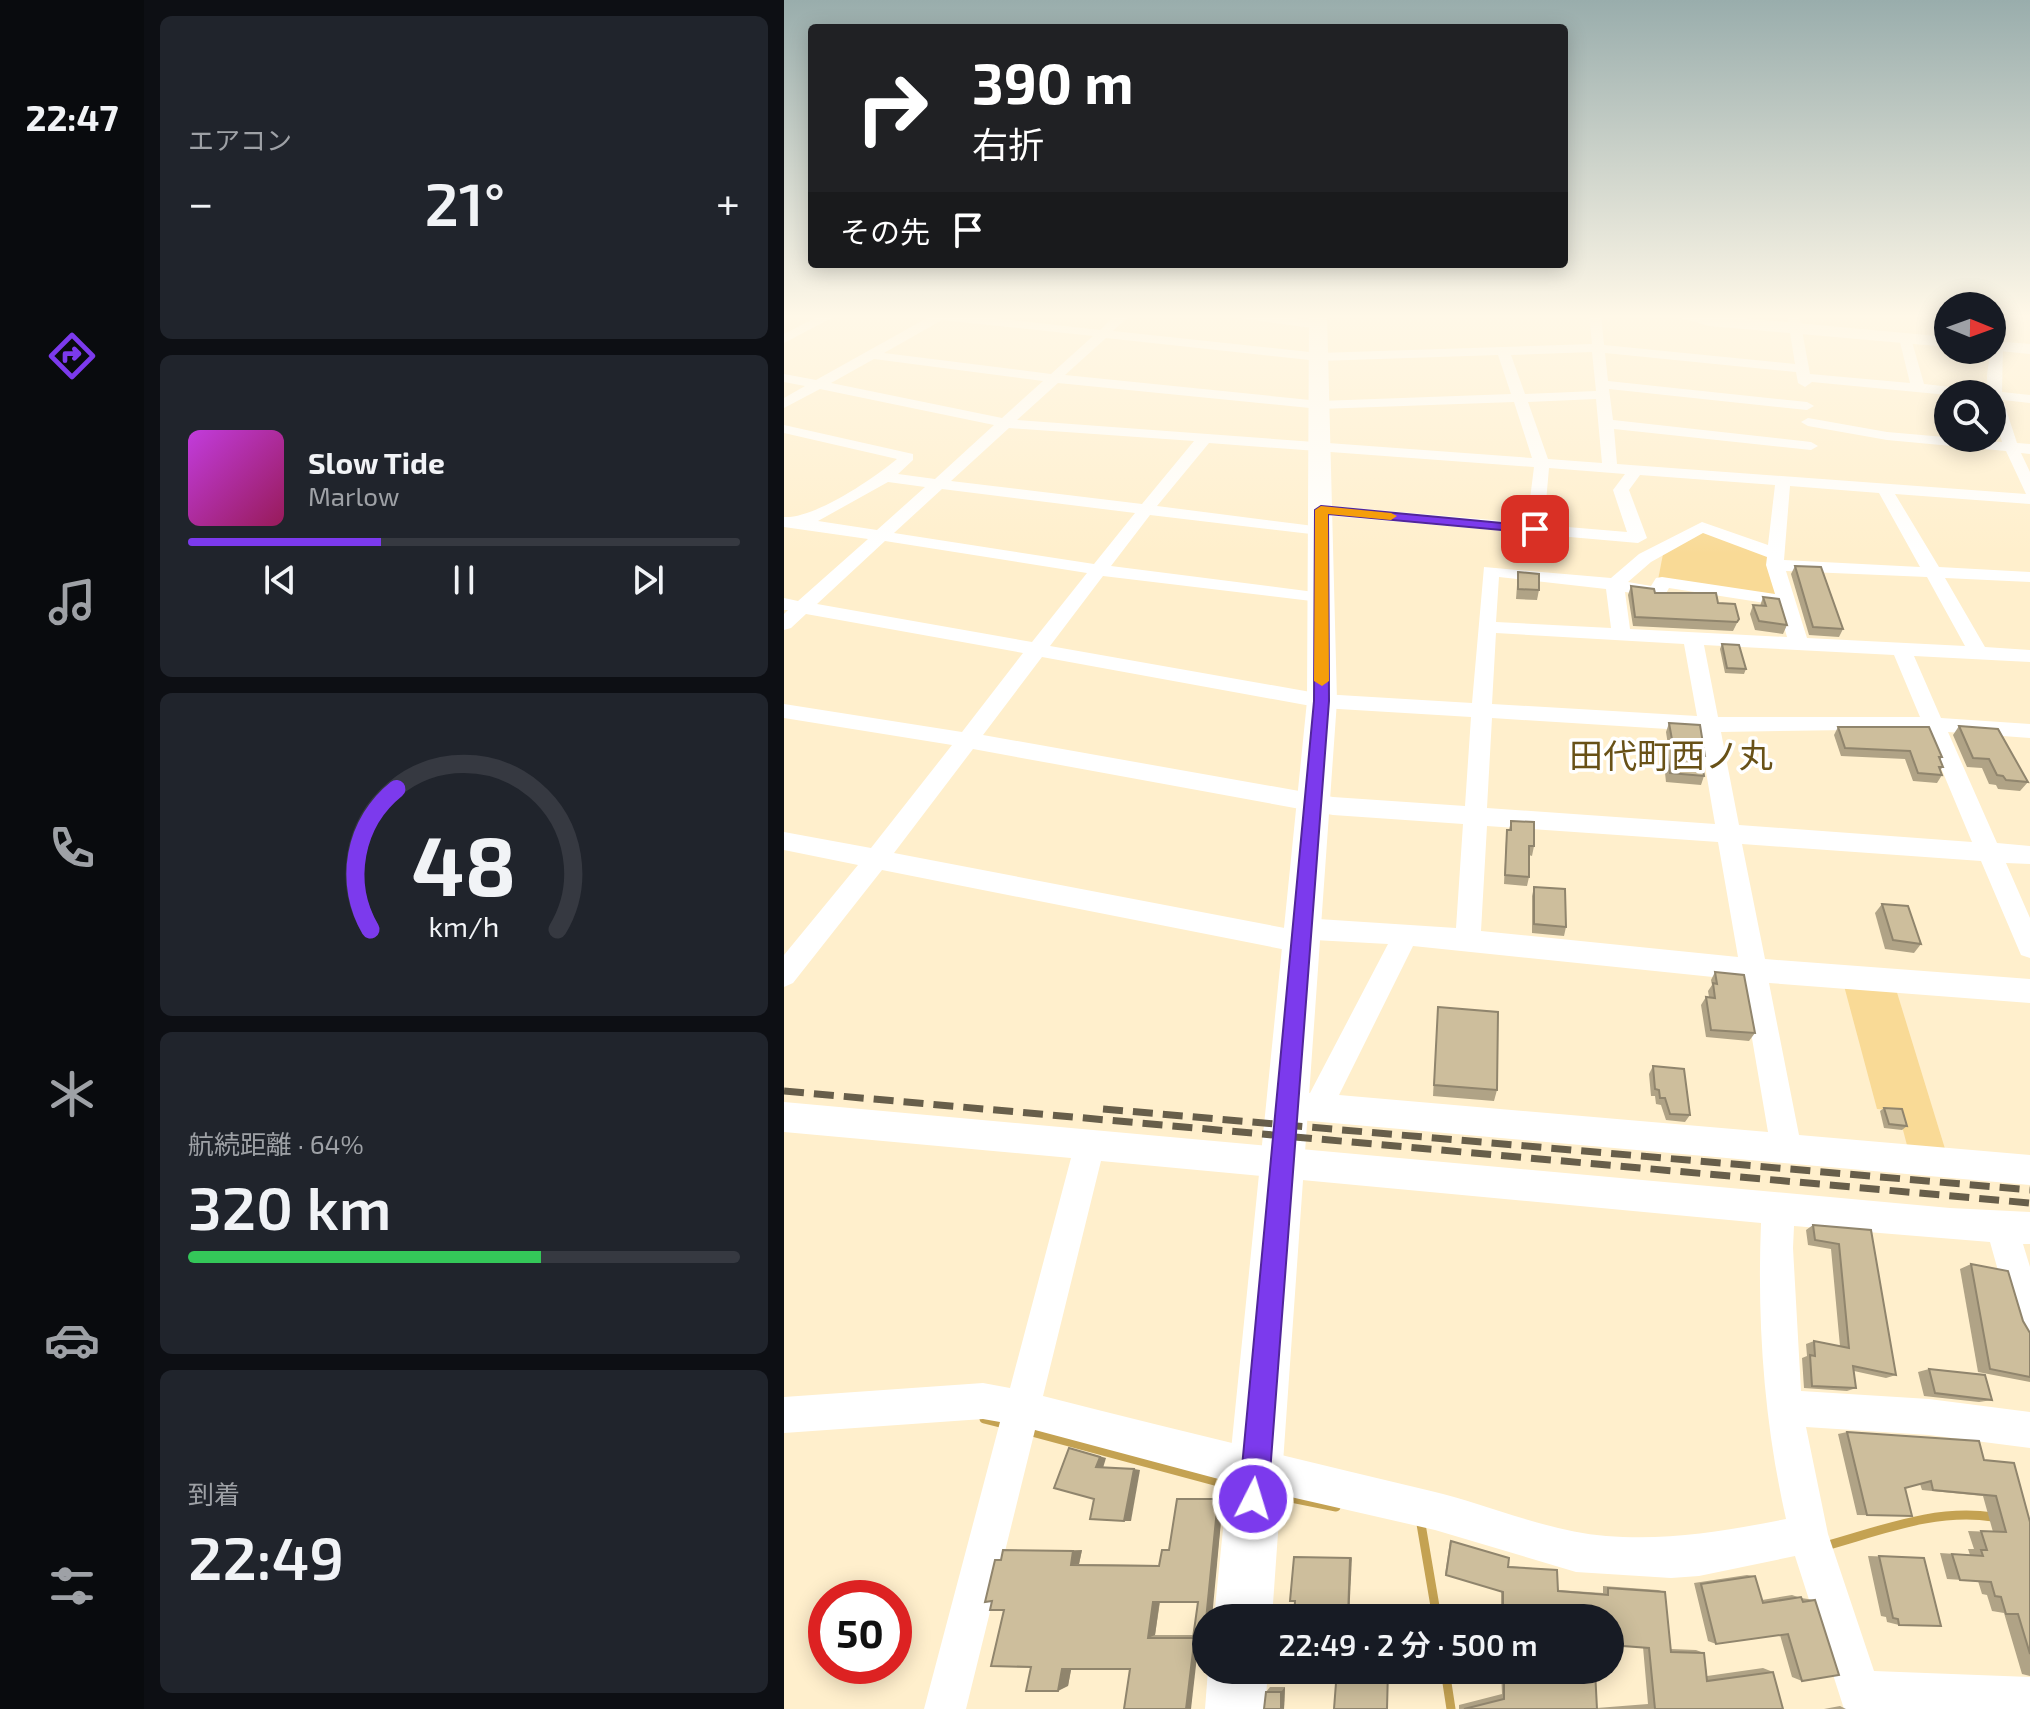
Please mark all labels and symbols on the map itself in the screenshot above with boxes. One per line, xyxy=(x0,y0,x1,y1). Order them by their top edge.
north arrow xyxy=(1934,292,2006,364)
pin xyxy=(1501,495,1569,563)
district label: 田代町西ノ丸 xyxy=(1569,734,1773,775)
position arrow xyxy=(1211,1457,1295,1541)
speed limit sign: 50 xyxy=(808,1580,912,1684)

